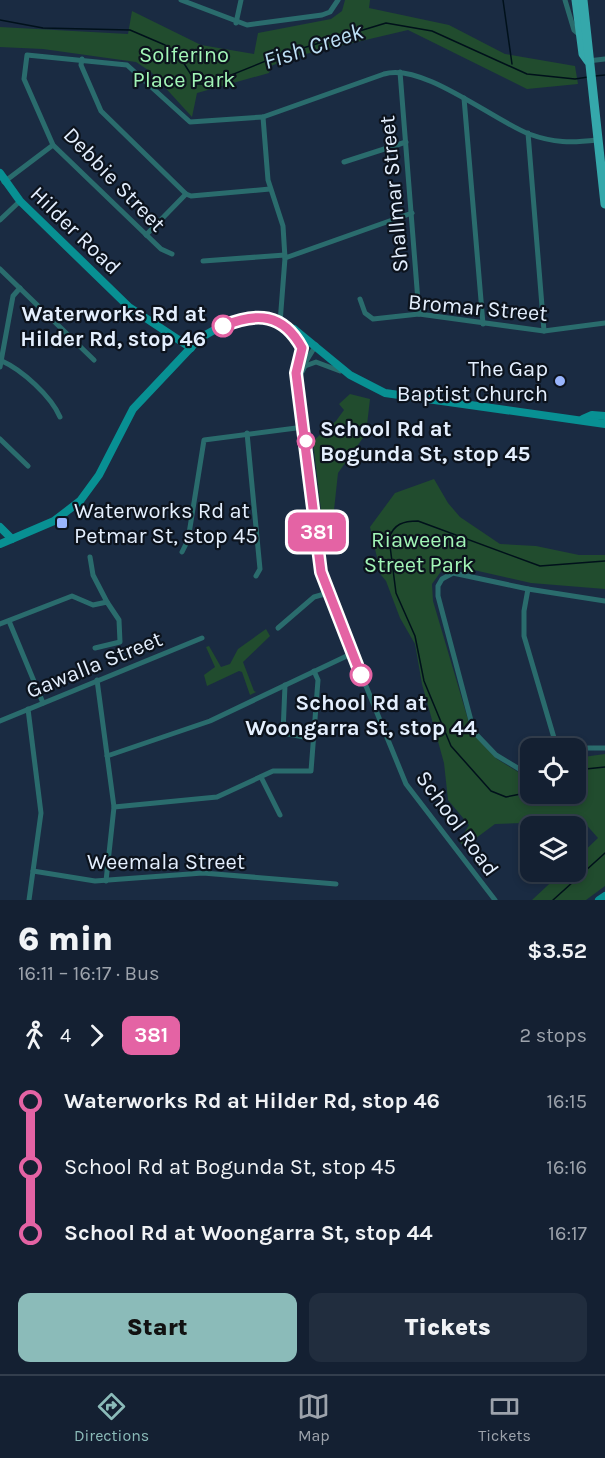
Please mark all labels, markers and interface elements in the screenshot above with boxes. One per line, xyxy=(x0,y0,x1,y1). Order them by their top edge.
water label: Fish Creek xyxy=(260,16,367,75)
park label: Solferino Place Park xyxy=(133,42,235,93)
street label: Shallmar Street xyxy=(374,114,414,273)
street label: Debbie Street xyxy=(58,122,171,237)
street label: Hilder Road xyxy=(25,181,126,280)
street label: Bromar Street xyxy=(407,289,549,327)
place label: Waterworks Rd at Hilder Rd, stop 46 xyxy=(20,301,206,352)
marker: Waterworks Rd at Hilder Rd, stop 46 xyxy=(212,315,234,337)
place label: The Gap Baptist Church xyxy=(397,356,548,407)
marker: The Gap Baptist Church xyxy=(553,374,567,388)
place label: School Rd at Bogunda St, stop 45 xyxy=(320,416,530,467)
marker: School Rd at Bogunda St, stop 45 xyxy=(297,432,315,450)
place label: Waterworks Rd at Petmar St, stop 45 xyxy=(74,498,258,549)
line badge: 381 xyxy=(282,512,352,552)
marker: Waterworks Rd at Petmar St, stop 45 xyxy=(55,516,69,530)
text: 381 xyxy=(300,520,334,544)
park label: Riaweena Street Park xyxy=(364,527,474,578)
street label: Gawalla Street xyxy=(23,626,166,704)
marker: School Rd at Woongarra St, stop 44 xyxy=(350,664,372,686)
place label: School Rd at Woongarra St, stop 44 xyxy=(245,690,477,741)
map controls xyxy=(520,738,586,882)
button: locate xyxy=(520,738,586,804)
street label: School Road xyxy=(410,766,504,881)
button: layers xyxy=(520,816,586,882)
street label: Weemala Street xyxy=(87,849,245,875)
text: 6 min xyxy=(18,920,113,958)
text: $3.52 xyxy=(527,938,587,964)
text: 16:11 – 16:17 · Bus xyxy=(18,962,160,985)
icon: walk xyxy=(18,1019,51,1052)
icon: forward xyxy=(80,1019,113,1052)
text: 381 xyxy=(134,1023,168,1047)
text: 4 xyxy=(60,1024,71,1047)
text: 2 stops xyxy=(520,1024,587,1047)
text: Waterworks Rd at Hilder Rd, stop 46 xyxy=(64,1088,440,1114)
text: 16:15 xyxy=(546,1090,587,1113)
text: School Rd at Bogunda St, stop 45 xyxy=(64,1154,396,1180)
text: 16:16 xyxy=(546,1156,587,1179)
text: School Rd at Woongarra St, stop 44 xyxy=(64,1220,433,1246)
text: 16:17 xyxy=(548,1222,587,1245)
button: Start xyxy=(18,1293,297,1362)
button: Tickets xyxy=(309,1293,587,1362)
tab: Directions xyxy=(74,1390,149,1445)
tab: Map xyxy=(297,1390,330,1445)
tab: Tickets xyxy=(478,1390,531,1445)

